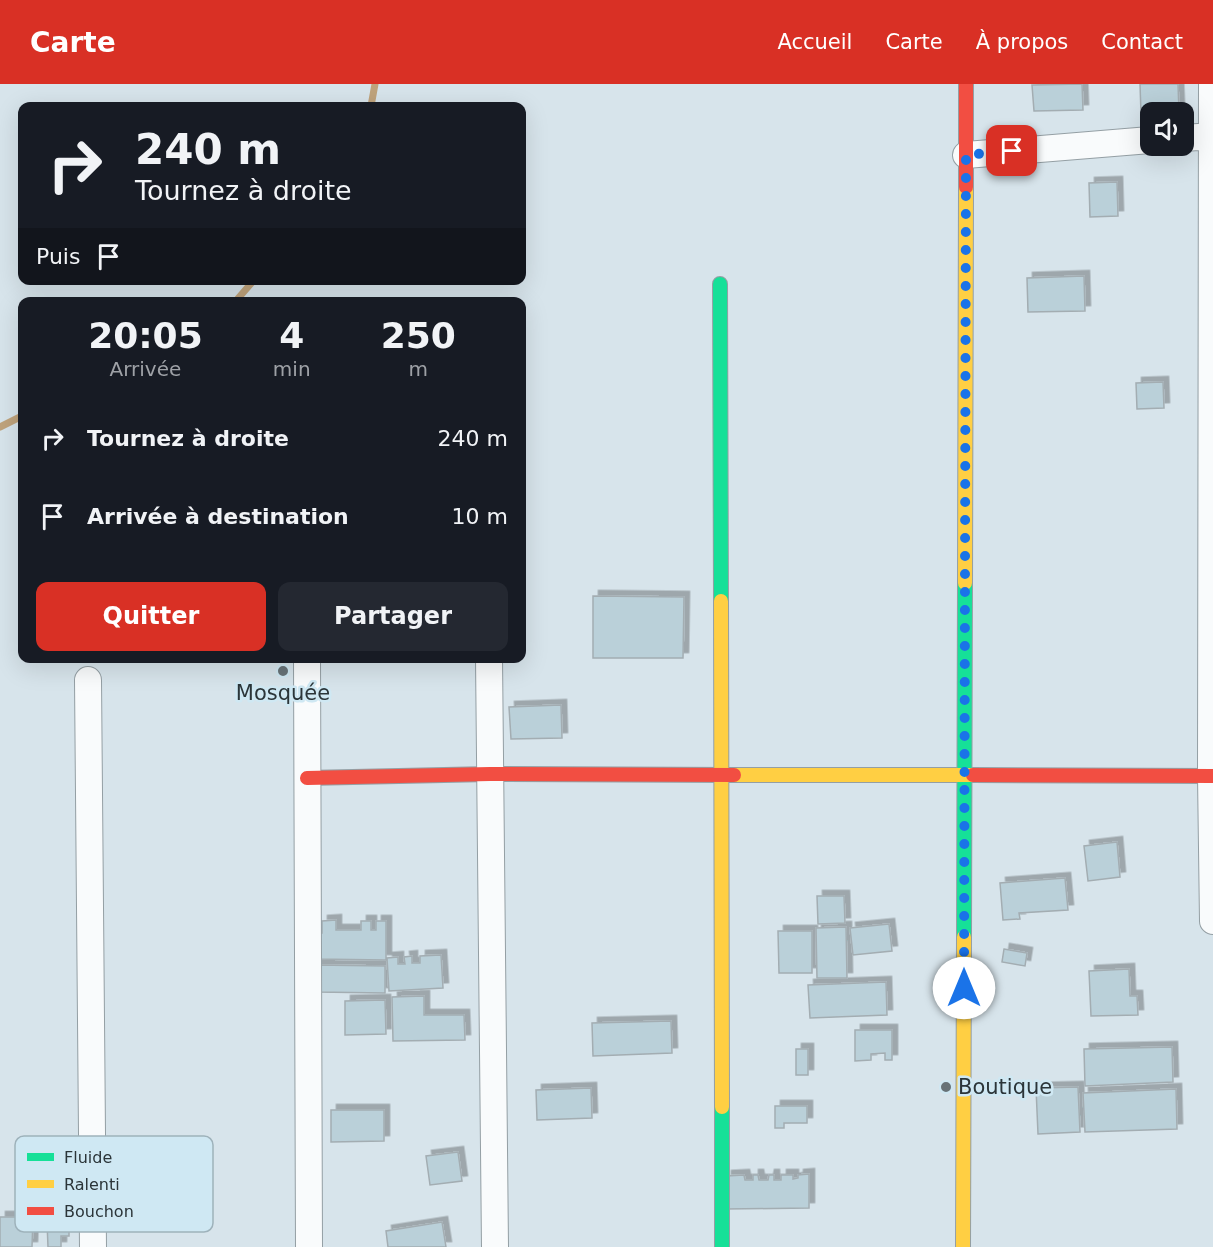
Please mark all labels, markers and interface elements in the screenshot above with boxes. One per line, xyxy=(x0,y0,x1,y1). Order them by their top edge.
text: Carte xyxy=(30,26,116,59)
text: Accueil xyxy=(777,30,852,54)
text: Carte xyxy=(885,30,943,54)
text: À propos xyxy=(976,30,1068,54)
text: Contact xyxy=(1101,30,1183,54)
map controls xyxy=(1140,102,1194,156)
button: sound xyxy=(1140,102,1194,156)
text: 240 m xyxy=(135,125,281,174)
pin xyxy=(986,125,1037,176)
icon: right xyxy=(36,126,114,204)
icon: arrive xyxy=(995,134,1028,167)
text: Tournez à droite xyxy=(135,175,352,206)
icon: arrive xyxy=(92,240,125,273)
text: Puis xyxy=(36,244,80,269)
text: 20:05 xyxy=(88,315,203,356)
text: 4 xyxy=(279,315,304,356)
text: 250 xyxy=(381,315,456,356)
text: Arrivée xyxy=(110,357,181,381)
text: min xyxy=(273,357,311,381)
text: m xyxy=(409,357,428,381)
icon: right xyxy=(36,422,69,455)
text: Tournez à droite xyxy=(87,426,289,451)
text: 240 m xyxy=(438,426,508,451)
icon: arrive xyxy=(36,500,69,533)
text: Arrivée à destination xyxy=(87,504,349,529)
text: 10 m xyxy=(452,504,508,529)
button: Quitter xyxy=(36,582,266,651)
button: Partager xyxy=(278,582,508,651)
marker: Mosquée xyxy=(276,664,290,678)
place label: Mosquée xyxy=(236,681,330,705)
position arrow xyxy=(932,956,996,1020)
place label: Boutique xyxy=(958,1075,1052,1099)
marker: Boutique xyxy=(939,1080,953,1094)
legend xyxy=(15,1136,213,1232)
text: Fluide xyxy=(64,1148,112,1167)
text: Ralenti xyxy=(64,1175,120,1194)
text: Bouchon xyxy=(64,1202,134,1221)

